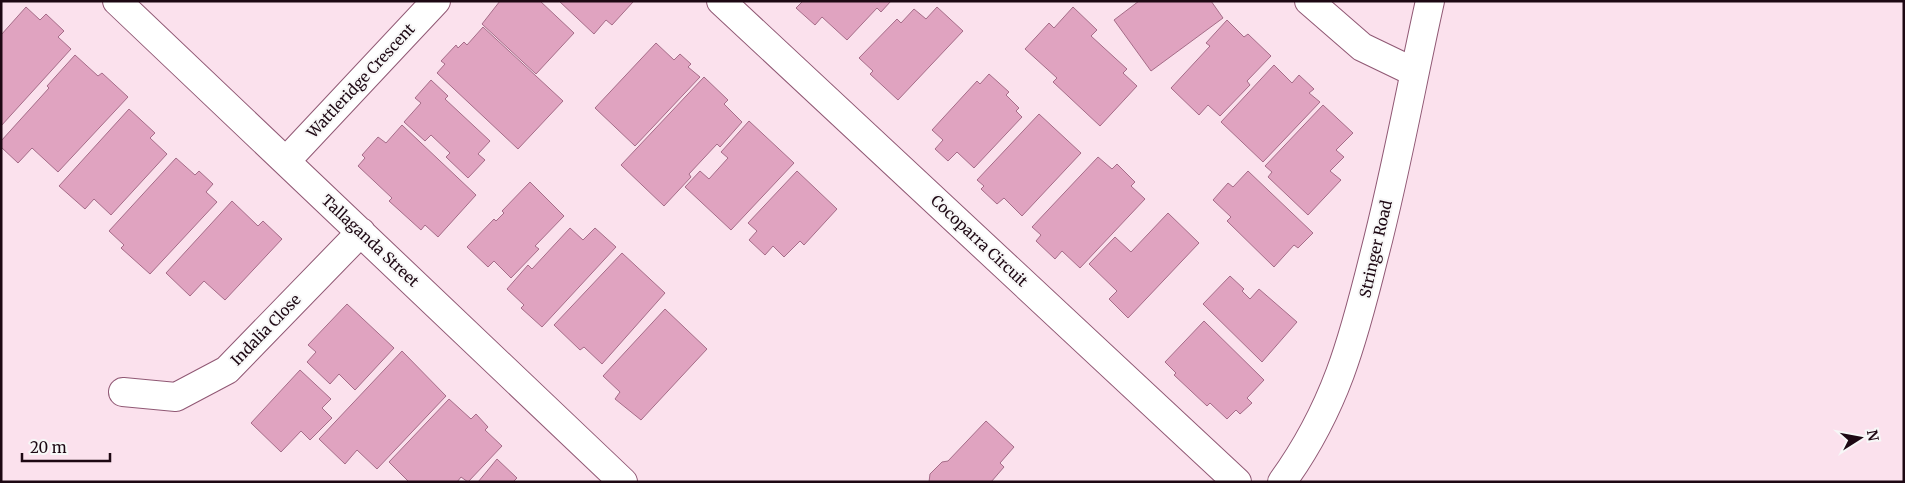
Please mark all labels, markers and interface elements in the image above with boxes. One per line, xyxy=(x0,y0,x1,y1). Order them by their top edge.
street label: Wattleridge Crescent xyxy=(302,19,419,143)
street label: Tallaganda Street xyxy=(318,191,423,291)
street label: Cocoparra Circuit xyxy=(927,191,1032,291)
street label: Stringer Road xyxy=(1355,198,1396,300)
street label: Indalia Close xyxy=(227,290,305,369)
north arrow xyxy=(1835,413,1885,463)
text: N xyxy=(1863,428,1883,443)
scale bar xyxy=(22,430,110,462)
text: 20 m xyxy=(30,438,67,457)

